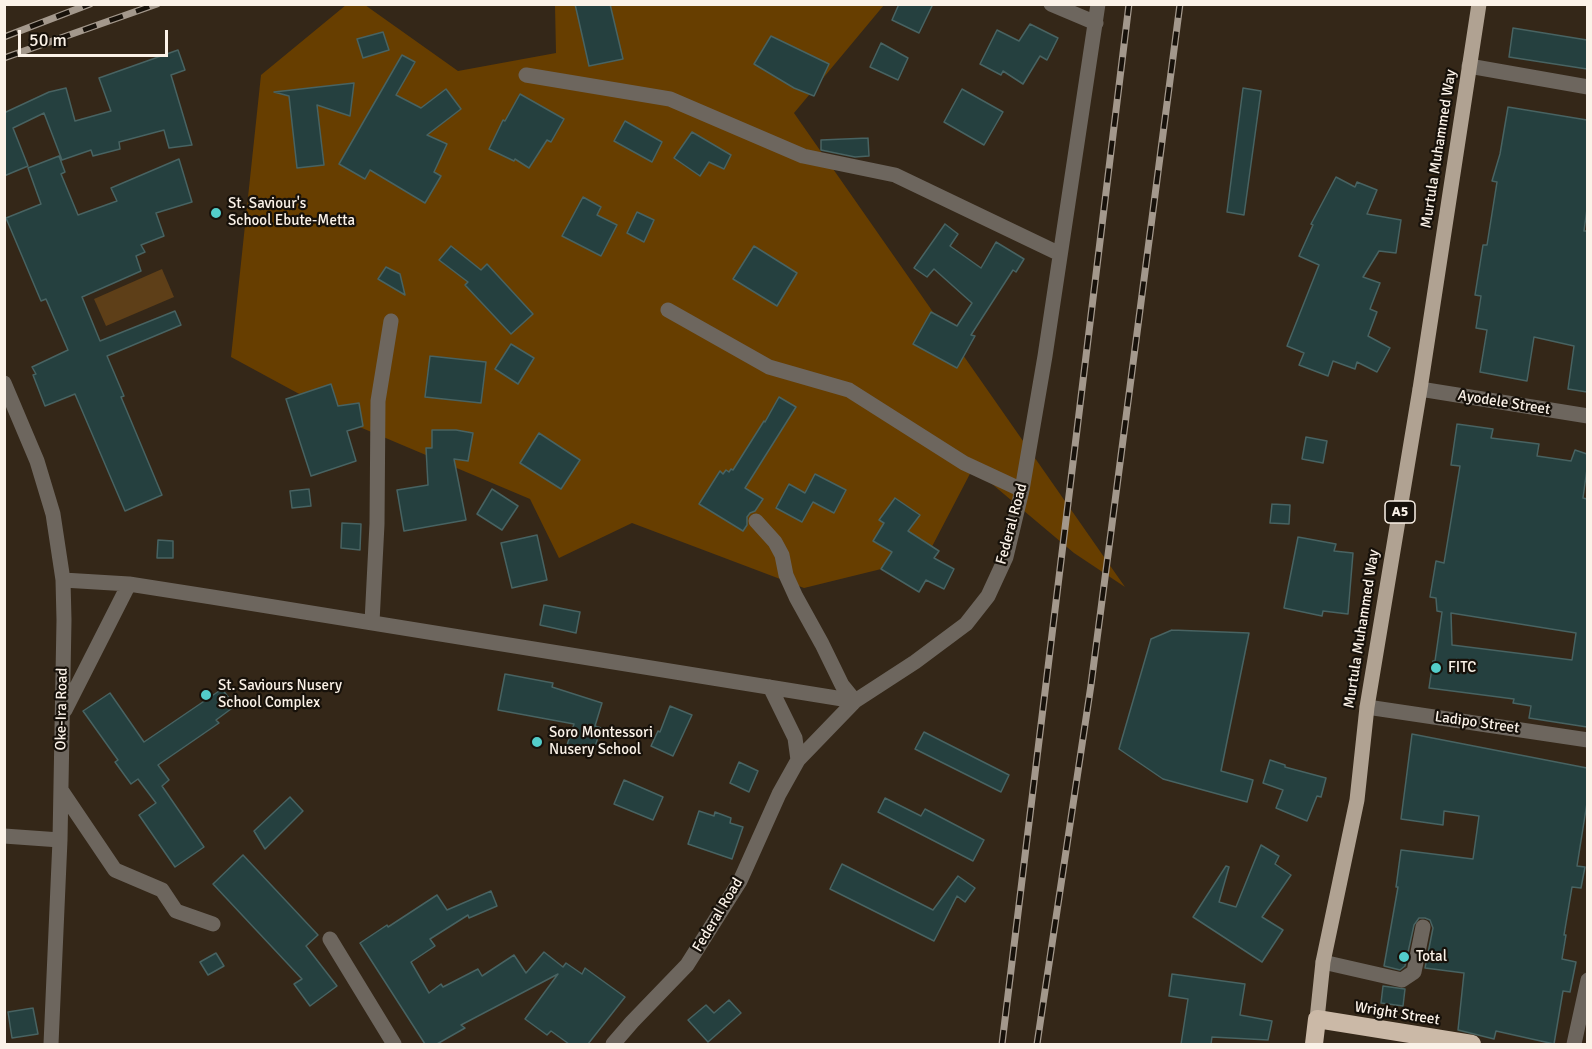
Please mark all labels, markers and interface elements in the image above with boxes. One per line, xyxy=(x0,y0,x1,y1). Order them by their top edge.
scale bar xyxy=(21,18,171,56)
text: 50 m xyxy=(29,29,67,51)
street label: Murtula Muhammed Way xyxy=(1418,68,1460,230)
place label: St. Saviour's School Ebute-Metta xyxy=(228,195,355,230)
marker: St. Saviour's School Ebute-Metta xyxy=(209,206,223,220)
street label: Ayodele Street xyxy=(1457,387,1551,419)
street label: Federal Road xyxy=(993,481,1031,567)
road number: A5 xyxy=(1385,501,1415,523)
street label: Murtula Muhammed Way xyxy=(1341,548,1383,710)
place label: FITC xyxy=(1448,659,1476,677)
marker: FITC xyxy=(1429,661,1443,675)
street label: Oke-Ira Road xyxy=(52,668,72,750)
place label: St. Saviours Nusery School Complex xyxy=(218,677,342,712)
marker: St. Saviours Nusery School Complex xyxy=(199,688,213,702)
street label: Ladipo Street xyxy=(1434,708,1520,738)
place label: Soro Montessori Nusery School xyxy=(549,724,653,759)
marker: Soro Montessori Nusery School xyxy=(530,735,544,749)
street label: Federal Road xyxy=(689,875,747,955)
place label: Total xyxy=(1416,948,1447,966)
marker: Total xyxy=(1397,950,1411,964)
street label: Wright Street xyxy=(1353,998,1441,1030)

